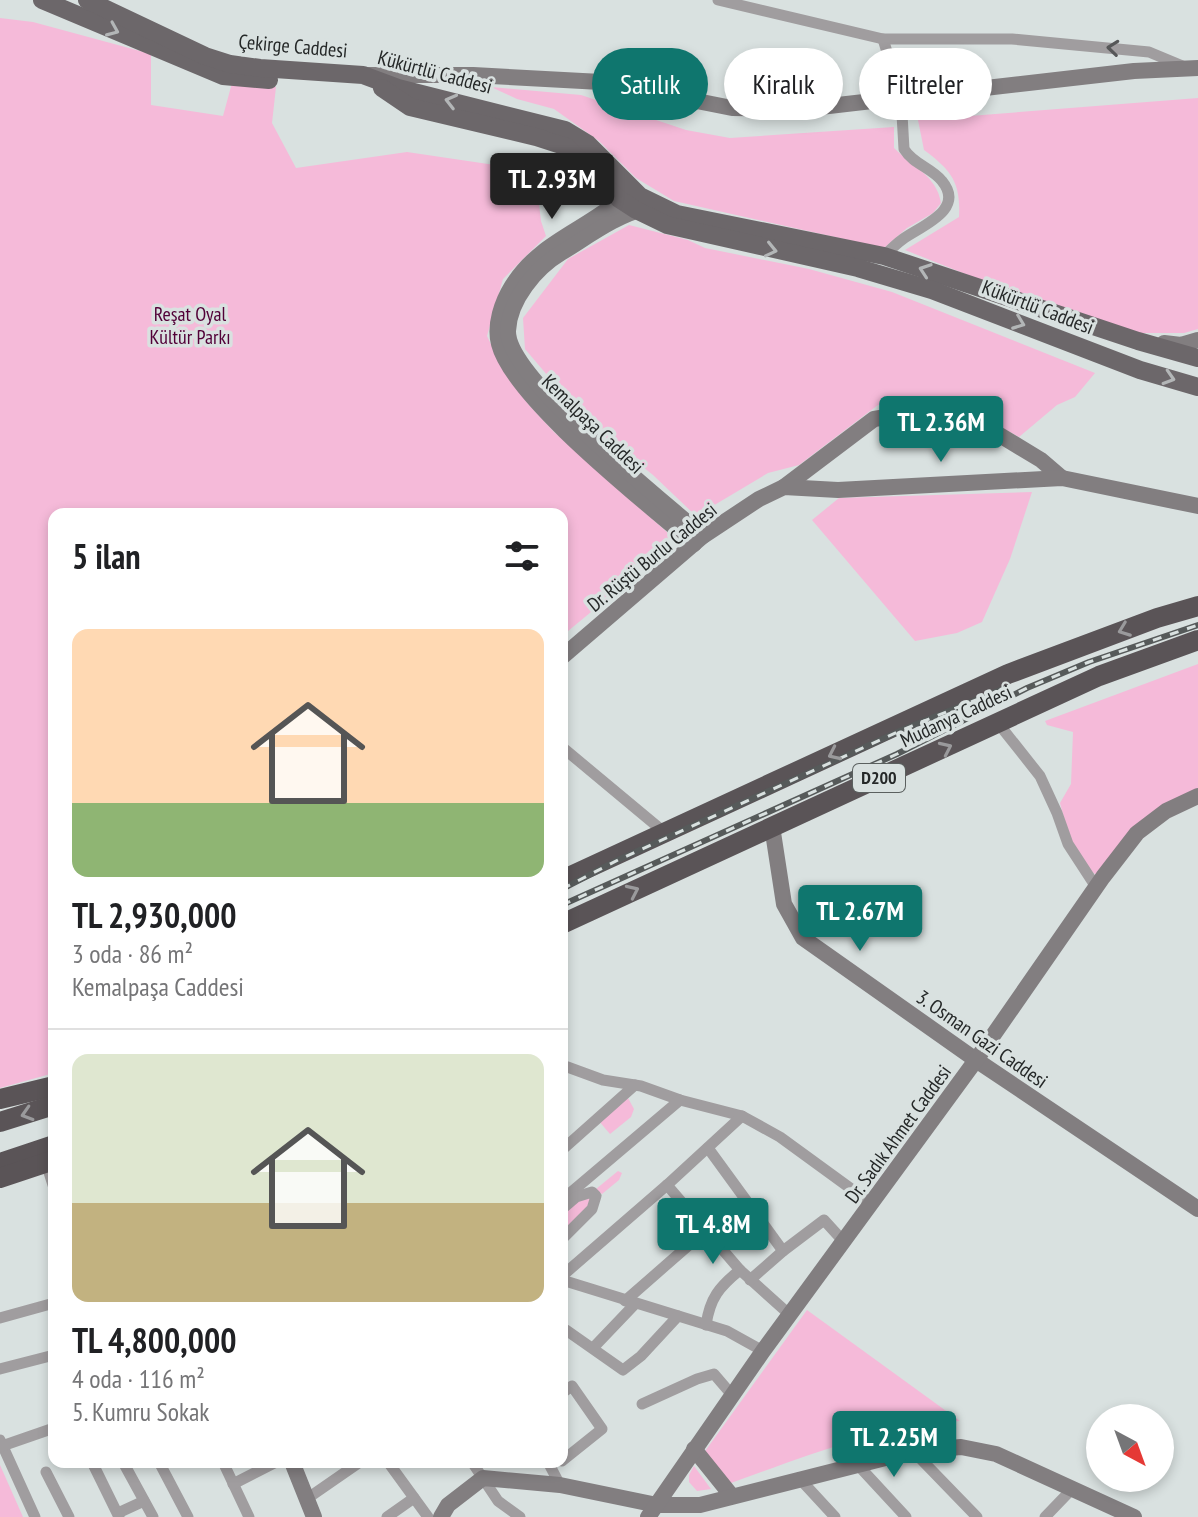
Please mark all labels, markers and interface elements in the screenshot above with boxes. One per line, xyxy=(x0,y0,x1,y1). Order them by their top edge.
one-way arrow xyxy=(105,21,120,37)
street label: Çekirge Caddesi xyxy=(237,28,349,64)
one-way arrow xyxy=(1106,40,1119,57)
street label: Kükürtlü Caddesi xyxy=(375,44,495,100)
chip: Satılık xyxy=(592,48,708,120)
chip: Kiralık xyxy=(724,48,843,120)
chip: Filtreler xyxy=(859,48,992,120)
one-way arrow xyxy=(445,93,459,110)
pin: TL 2.93M xyxy=(469,153,635,221)
text: TL 2.93M xyxy=(508,162,596,195)
one-way arrow xyxy=(763,241,777,258)
one-way arrow xyxy=(919,263,933,279)
street label: Kükürtlü Caddesi xyxy=(978,274,1098,340)
park label: Reşat Oyal Kültür Parkı xyxy=(149,301,231,350)
one-way arrow xyxy=(1011,313,1025,330)
street label: Kemalpaşa Caddesi xyxy=(536,369,650,479)
one-way arrow xyxy=(1162,369,1176,385)
pin: TL 2.36M xyxy=(858,396,1024,464)
text: TL 2.36M xyxy=(897,405,985,438)
street label: Dr. Rüştü Burlu Caddesi xyxy=(582,497,722,617)
text: 5 ilan xyxy=(72,534,140,578)
icon: filters xyxy=(500,534,544,578)
one-way arrow xyxy=(1118,620,1132,637)
street label: Mudanya Caddesi xyxy=(896,679,1016,753)
icon: home xyxy=(236,681,380,825)
one-way arrow xyxy=(937,741,952,757)
one-way arrow xyxy=(827,744,842,760)
road number: D200 xyxy=(853,764,905,792)
one-way arrow xyxy=(624,885,639,901)
pin: TL 2.67M xyxy=(777,885,943,953)
text: TL 2,930,000 xyxy=(72,893,236,937)
text: TL 2.67M xyxy=(816,894,904,927)
text: 3 oda · 86 m² xyxy=(72,937,193,970)
text: Kemalpaşa Caddesi xyxy=(72,970,244,1003)
street label: 3. Osman Gazi Caddesi xyxy=(911,984,1053,1094)
street label: Dr. Sadık Ahmet Caddesi xyxy=(839,1060,957,1208)
one-way arrow xyxy=(21,1105,34,1121)
icon: home xyxy=(236,1106,380,1250)
pin: TL 4.8M xyxy=(639,1198,787,1266)
text: TL 4.8M xyxy=(675,1207,751,1240)
text: TL 4,800,000 xyxy=(72,1318,236,1362)
text: 4 oda · 116 m² xyxy=(72,1362,205,1395)
text: 5. Kumru Sokak xyxy=(72,1395,209,1428)
north arrow xyxy=(1086,1404,1174,1492)
map controls xyxy=(1086,1404,1174,1492)
pin: TL 2.25M xyxy=(811,1411,977,1479)
text: TL 2.25M xyxy=(850,1420,938,1453)

